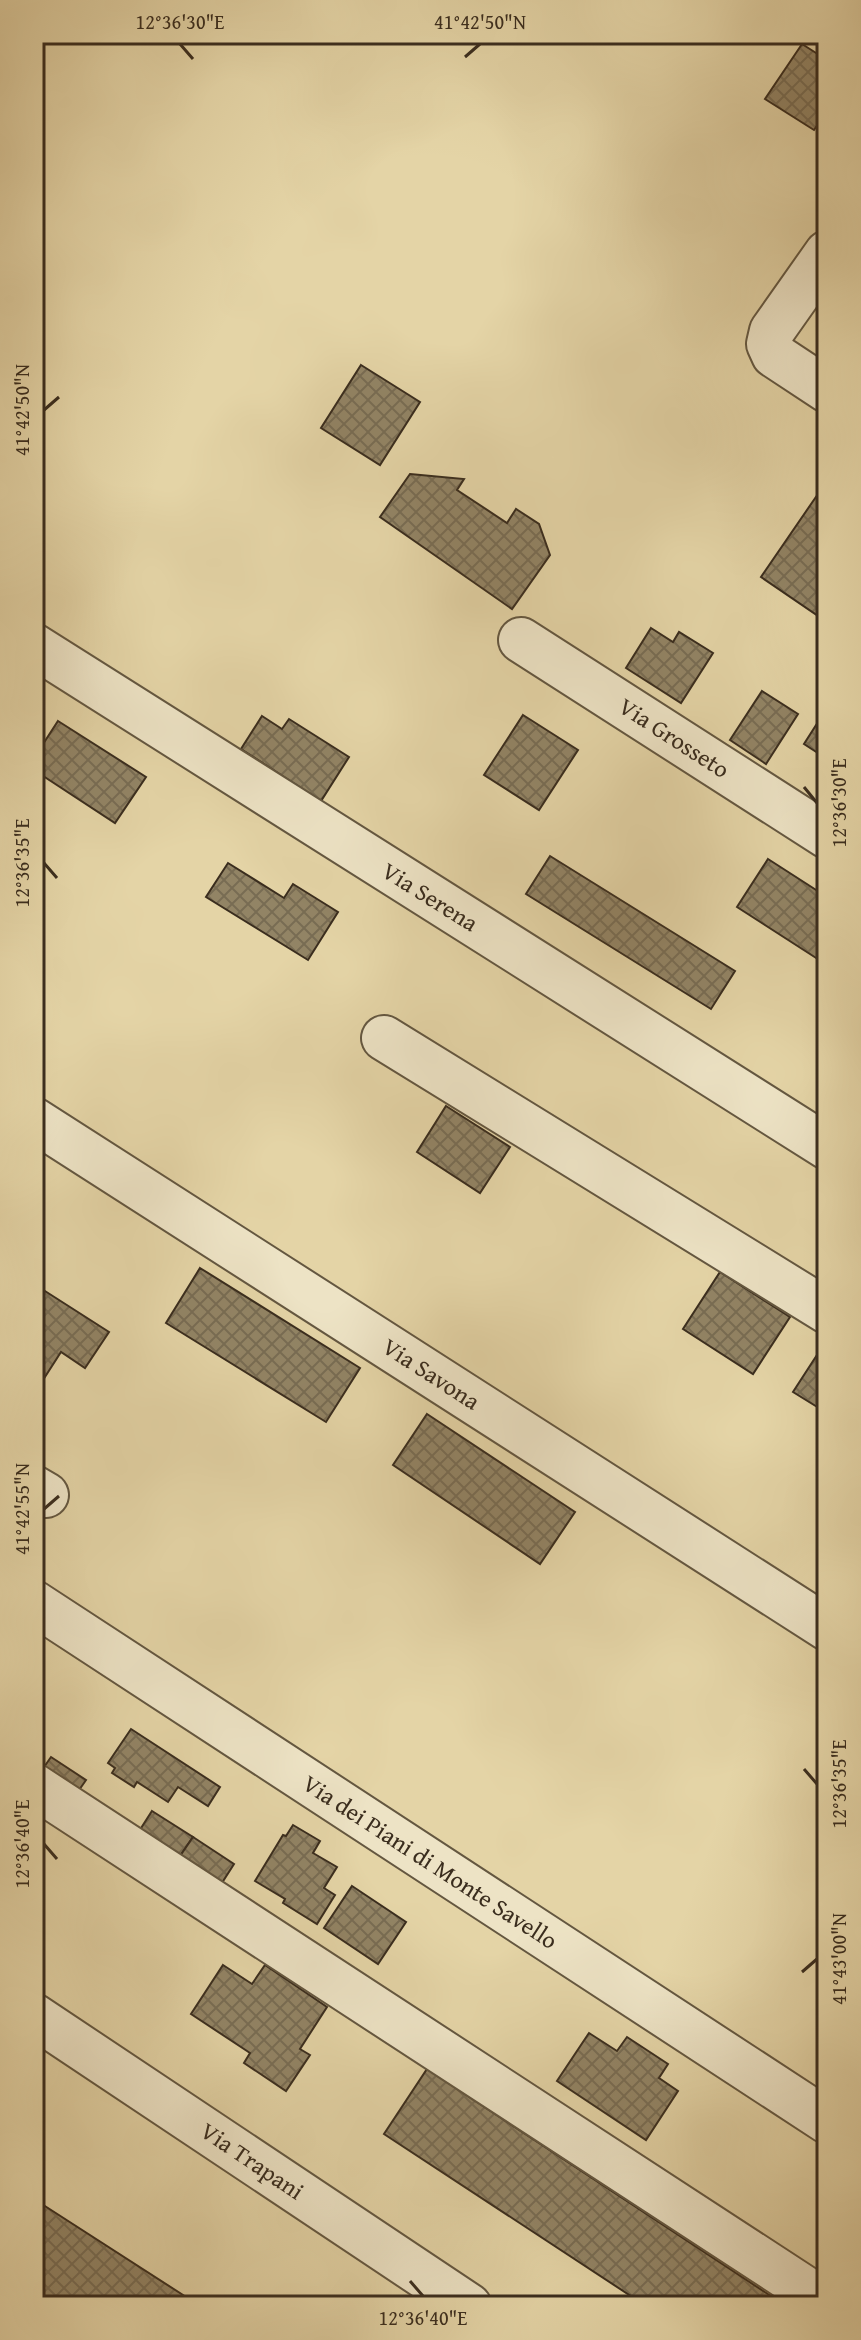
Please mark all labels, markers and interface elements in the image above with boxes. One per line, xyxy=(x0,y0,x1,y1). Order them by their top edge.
text: 12°36'30"E xyxy=(136,7,224,36)
text: 41°42'50"N xyxy=(434,7,526,36)
text: 41°42'50"N xyxy=(7,364,36,456)
street label: Via Grosseto xyxy=(612,689,737,787)
text: 12°36'30"E xyxy=(824,759,853,847)
text: 12°36'35"E xyxy=(7,819,36,907)
street label: Via Serena xyxy=(375,853,486,940)
street label: Via Savona xyxy=(375,1329,488,1419)
text: 41°42'55"N xyxy=(7,1463,36,1555)
text: 12°36'35"E xyxy=(824,1740,853,1828)
street label: Via dei Piani di Monte Savello xyxy=(296,1766,565,1957)
text: 12°36'40"E xyxy=(7,1800,36,1888)
text: 41°43'00"N xyxy=(824,1913,853,2005)
street label: Via Trapani xyxy=(194,2113,311,2208)
text: 12°36'40"E xyxy=(379,2303,467,2332)

